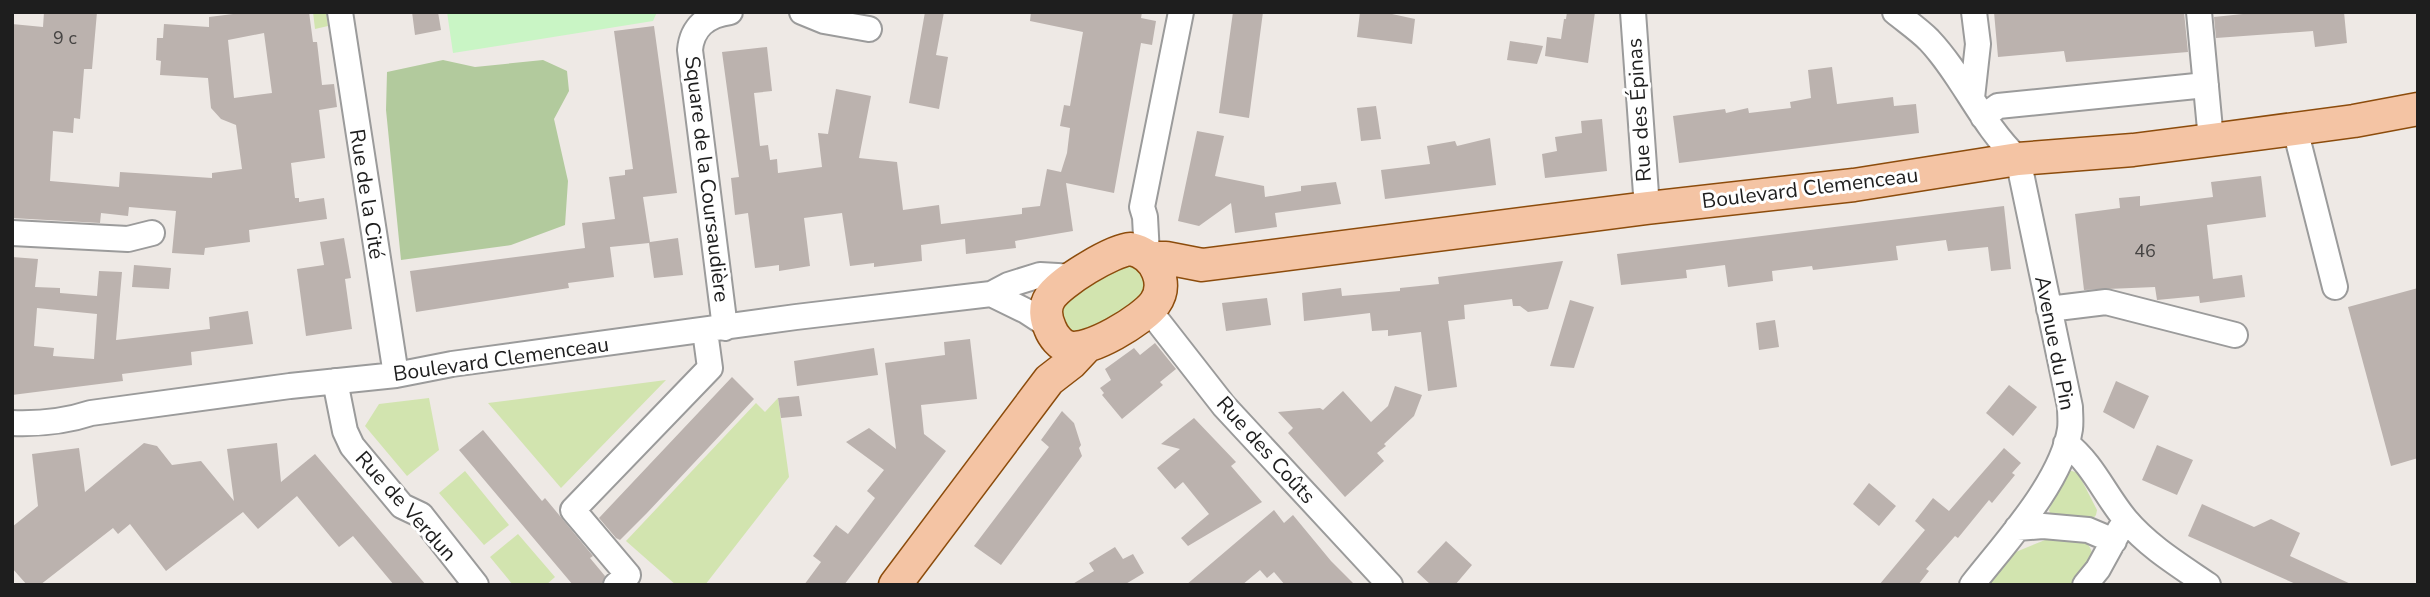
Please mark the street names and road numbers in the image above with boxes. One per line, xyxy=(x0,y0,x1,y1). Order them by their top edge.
street label: Rue des Épinas xyxy=(1620,37,1658,183)
street label: Square de la Coursaudière xyxy=(678,54,736,304)
street label: Rue de la Cité xyxy=(343,127,391,261)
street label: Boulevard Clemenceau xyxy=(1700,161,1920,215)
street label: Avenue du Pin xyxy=(2028,273,2082,413)
street label: Boulevard Clemenceau xyxy=(391,330,611,388)
street label: Rue des Coûts xyxy=(1210,390,1322,510)
street label: Rue de Verdun xyxy=(349,445,463,567)

